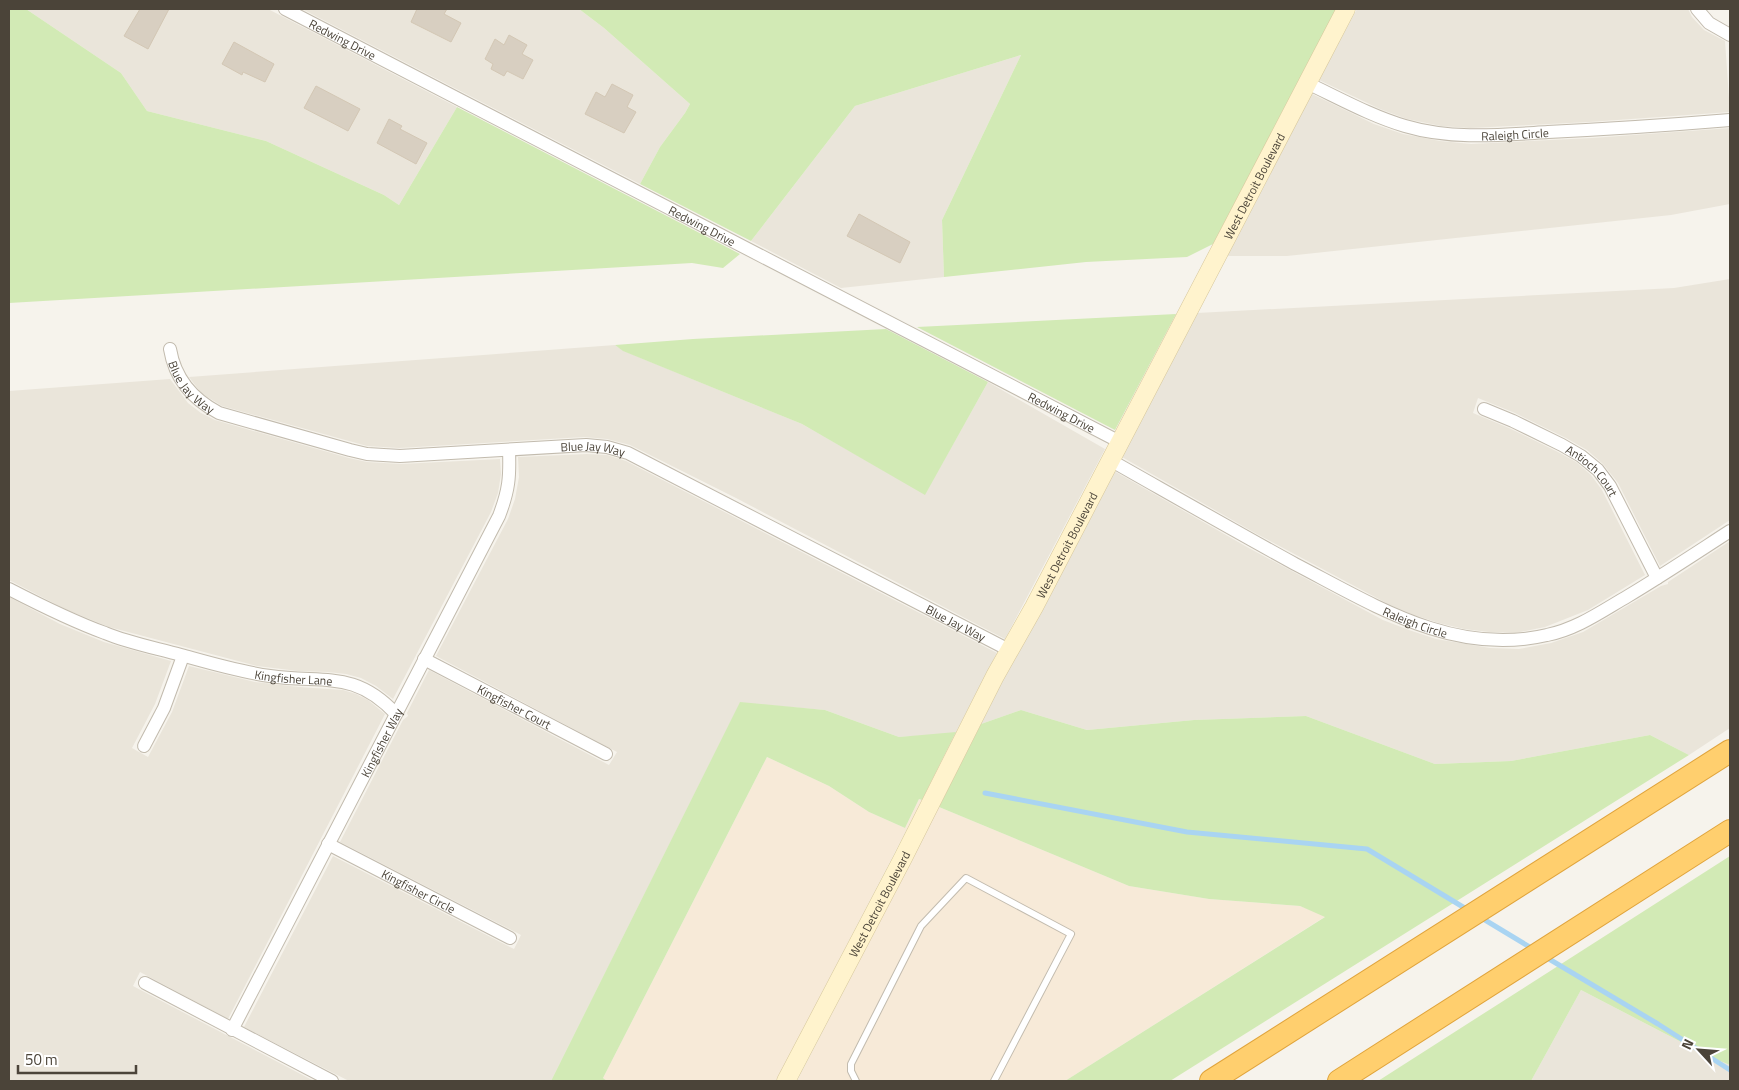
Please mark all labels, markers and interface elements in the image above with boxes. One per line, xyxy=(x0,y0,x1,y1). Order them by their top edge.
street label: Redwing Drive xyxy=(306,14,380,64)
street label: Raleigh Circle xyxy=(1481,122,1549,145)
street label: West Detroit Boulevard xyxy=(1218,129,1289,242)
street label: Redwing Drive xyxy=(665,200,739,251)
street label: Blue Jay Way xyxy=(164,358,219,418)
street label: Redwing Drive xyxy=(1025,387,1099,437)
street label: Blue Jay Way xyxy=(560,436,628,461)
street label: Antioch Court xyxy=(1562,440,1624,500)
street label: West Detroit Boulevard xyxy=(1031,488,1102,602)
street label: Blue Jay Way xyxy=(923,599,990,646)
street label: Raleigh Circle xyxy=(1380,601,1450,642)
street label: Kingfisher Lane xyxy=(253,664,333,690)
street label: Kingfisher Court xyxy=(474,679,555,734)
street label: Kingfisher Way xyxy=(355,704,407,781)
street label: West Detroit Boulevard xyxy=(843,847,915,960)
street label: Kingfisher Circle xyxy=(378,864,459,918)
north arrow xyxy=(1674,1025,1724,1075)
text: N xyxy=(1675,1035,1698,1053)
scale bar xyxy=(18,1042,135,1074)
text: 50 m xyxy=(25,1048,58,1071)

